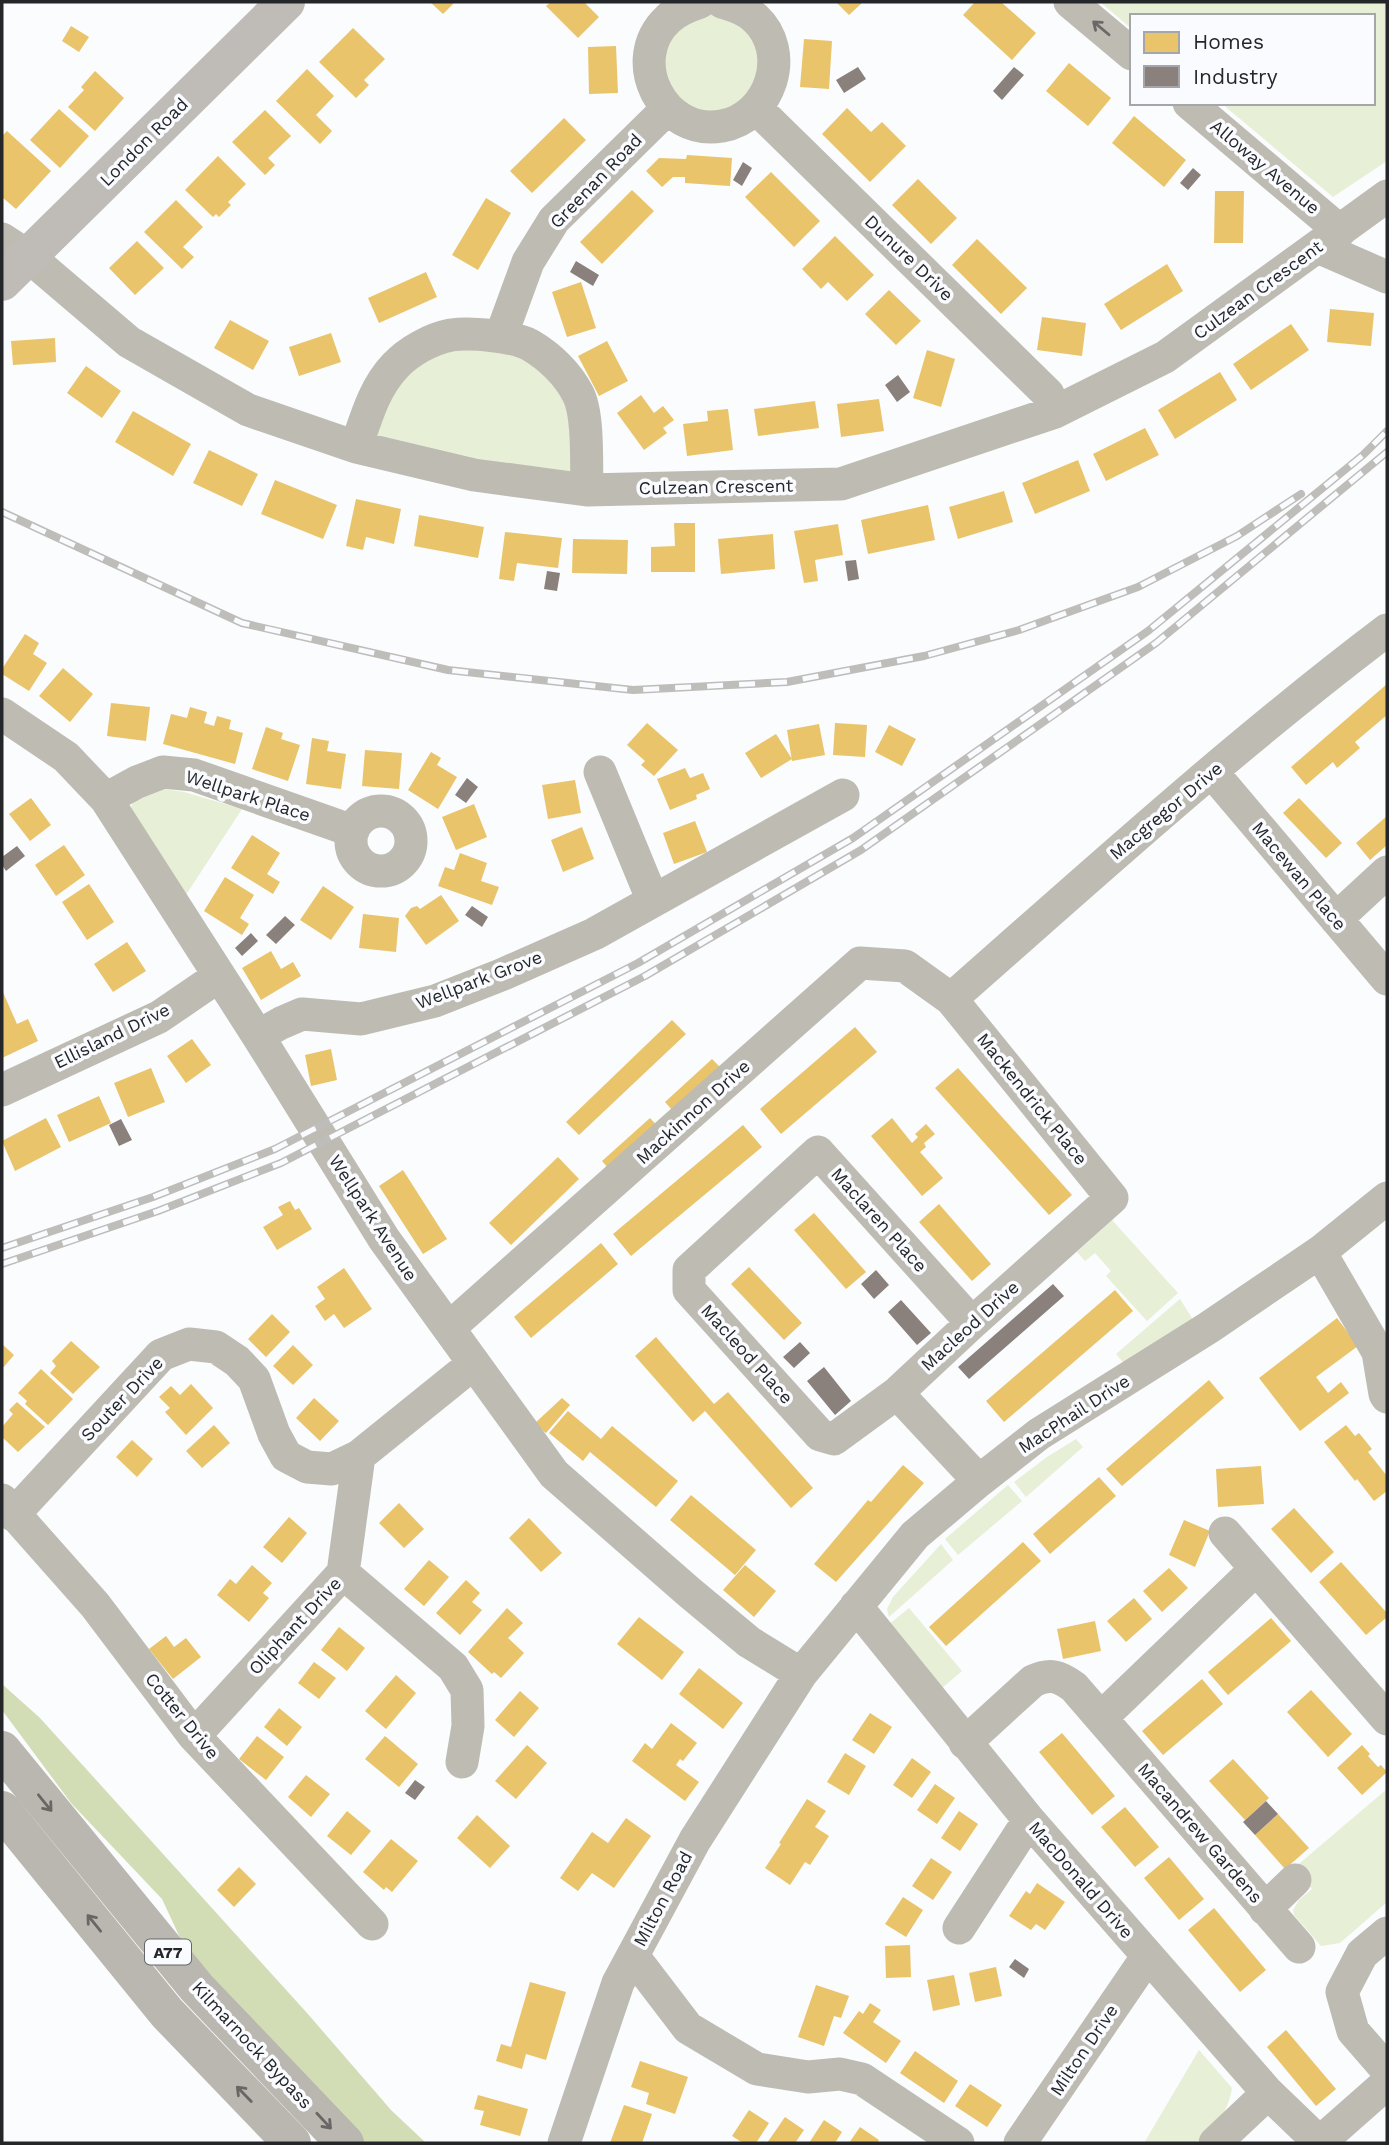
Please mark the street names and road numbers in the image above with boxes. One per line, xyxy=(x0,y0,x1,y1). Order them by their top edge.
street label: London Road xyxy=(95,93,192,190)
street label: Alloway Avenue xyxy=(1207,115,1324,218)
street label: Greenan Road xyxy=(545,129,646,232)
street label: Dunure Drive xyxy=(861,210,958,305)
street label: Culzean Crescent xyxy=(1189,235,1327,344)
street label: Culzean Crescent xyxy=(639,475,794,498)
street label: Macgregor Drive xyxy=(1105,757,1226,864)
street label: Wellpark Place xyxy=(183,765,313,826)
street label: Macewan Place xyxy=(1248,817,1351,934)
street label: Wellpark Grove xyxy=(413,946,545,1013)
street label: Ellisland Drive xyxy=(51,999,173,1073)
street label: Mackendrick Place xyxy=(973,1029,1092,1169)
street label: Mackinnon Drive xyxy=(632,1055,754,1168)
street label: Wellpark Avenue xyxy=(325,1151,422,1285)
street label: Maclaren Place xyxy=(827,1163,932,1276)
street label: Macleod Drive xyxy=(916,1276,1023,1375)
street label: Macleod Place xyxy=(697,1300,798,1408)
street label: Souter Drive xyxy=(76,1352,167,1445)
street label: MacPhail Drive xyxy=(1014,1370,1133,1457)
street label: Oliphant Drive xyxy=(244,1572,345,1679)
street label: Cotter Drive xyxy=(141,1668,224,1763)
street label: Macandrew Gardens xyxy=(1134,1758,1267,1907)
street label: MacDonald Drive xyxy=(1025,1817,1138,1943)
street label: Milton Road xyxy=(629,1848,696,1950)
road number: A77 xyxy=(145,1940,191,1964)
street label: Kilmarnock Bypass xyxy=(188,1977,317,2113)
street label: Milton Drive xyxy=(1045,2000,1122,2099)

